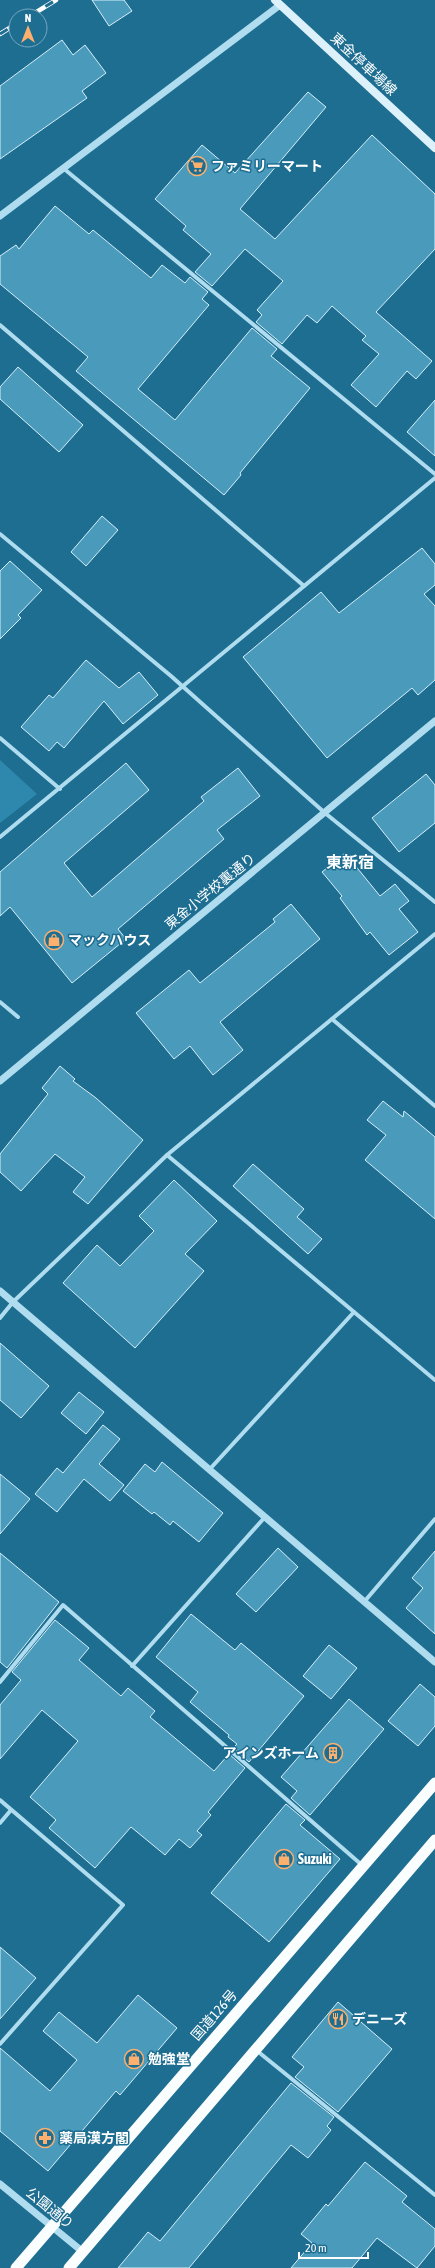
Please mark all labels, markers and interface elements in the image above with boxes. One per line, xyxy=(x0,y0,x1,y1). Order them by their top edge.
north arrow xyxy=(8,8,48,48)
text: N xyxy=(25,12,31,24)
street label: 東金停車場線 xyxy=(328,30,400,98)
supermarket icon: ファミリーマート xyxy=(186,155,208,177)
place label: ファミリーマート xyxy=(211,158,323,174)
street label: 東金小学校裏通り xyxy=(161,850,259,932)
district label: 東新宿 xyxy=(326,853,374,871)
shop icon: マックハウス xyxy=(43,929,65,951)
place label: マックハウス xyxy=(68,932,151,948)
building icon: アインズホーム xyxy=(322,1742,344,1764)
place label: アインズホーム xyxy=(222,1745,319,1761)
shop icon: Suzuki xyxy=(273,1848,295,1870)
place label: Suzuki xyxy=(298,1851,332,1867)
street label: 国道126号 xyxy=(188,1986,240,2044)
restaurant icon: デニーズ xyxy=(327,2008,349,2030)
place label: デニーズ xyxy=(352,2011,407,2027)
shop icon: 勉強堂 xyxy=(123,2048,145,2070)
place label: 勉強堂 xyxy=(148,2051,190,2067)
pharmacy icon: 薬局漢方閣 xyxy=(34,2127,56,2149)
place label: 薬局漢方閣 xyxy=(59,2130,129,2146)
street label: 公園通り xyxy=(23,2184,77,2232)
scale bar xyxy=(299,2234,368,2260)
text: 20 m xyxy=(305,2241,327,2255)

